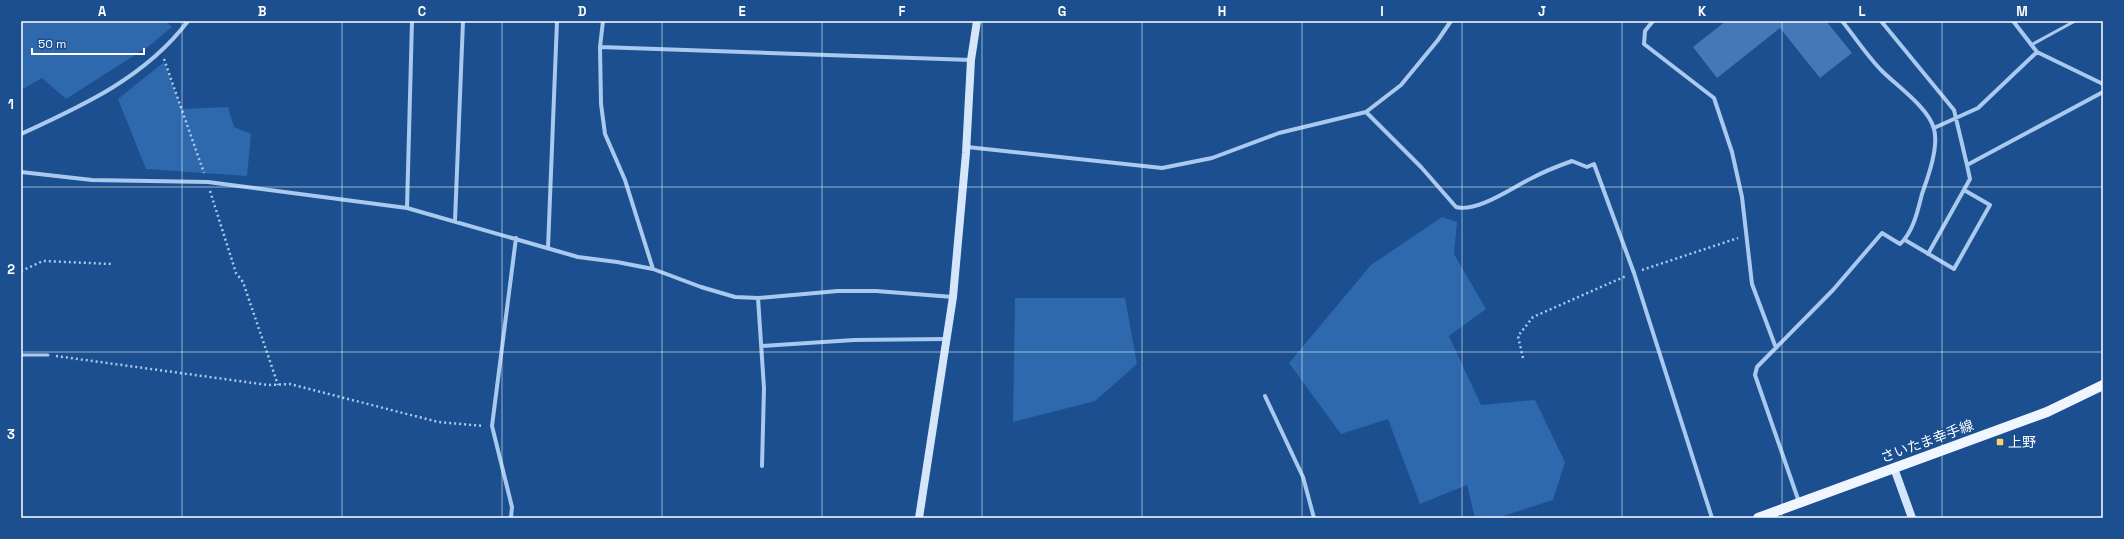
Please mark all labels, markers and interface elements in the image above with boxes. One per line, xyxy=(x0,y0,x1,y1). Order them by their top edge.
text: A xyxy=(98,3,107,20)
text: B xyxy=(258,3,267,20)
text: C xyxy=(418,3,426,20)
text: D xyxy=(578,3,587,20)
text: E xyxy=(738,3,746,20)
text: F xyxy=(899,3,906,20)
text: G xyxy=(1058,3,1066,20)
text: H xyxy=(1218,3,1226,20)
text: I xyxy=(1380,3,1384,20)
text: J xyxy=(1538,3,1546,20)
text: K xyxy=(1698,3,1707,20)
text: L xyxy=(1858,3,1866,20)
text: M xyxy=(2016,3,2028,20)
scale bar xyxy=(32,30,144,56)
text: 50 m xyxy=(38,36,66,52)
text: 1 xyxy=(8,96,14,113)
text: 2 xyxy=(7,261,15,278)
street label: さいたま幸手線 xyxy=(1878,416,1976,466)
text: 3 xyxy=(7,426,15,443)
place label: 上野 xyxy=(2008,433,2036,451)
marker: 上野 xyxy=(1995,437,2005,447)

